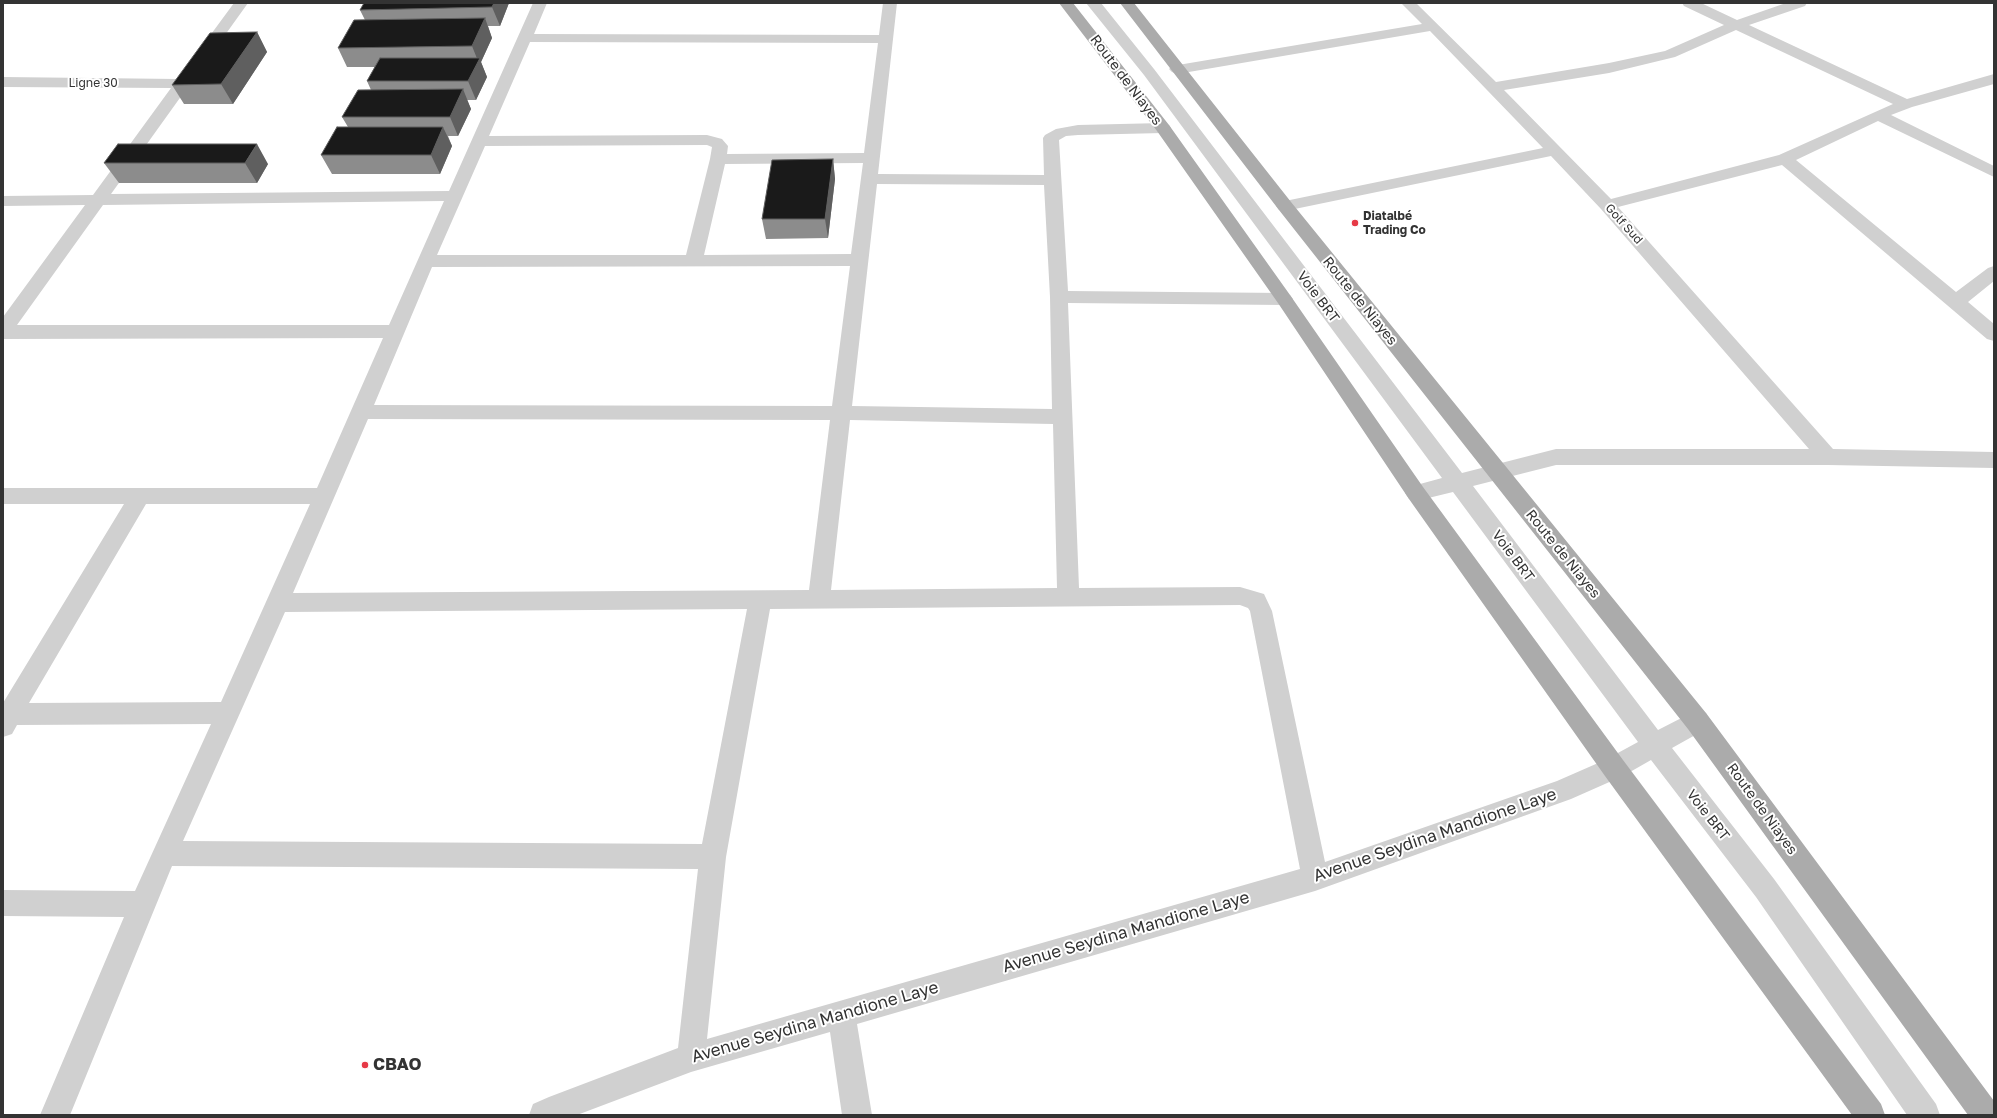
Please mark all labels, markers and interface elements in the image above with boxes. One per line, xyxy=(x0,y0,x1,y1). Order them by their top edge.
street label: Route de Niayes xyxy=(1087,31,1165,129)
street label: Ligne 30 xyxy=(68,76,118,90)
street label: Golf Sud xyxy=(1602,201,1646,247)
place label: Diatalbé Trading Co xyxy=(1363,209,1426,237)
marker: Diatalbé Trading Co xyxy=(1350,218,1360,228)
street label: Route de Niayes xyxy=(1319,253,1401,349)
street label: Voie BRT xyxy=(1293,268,1343,326)
street label: Route de Niayes xyxy=(1522,506,1604,602)
street label: Voie BRT xyxy=(1488,527,1538,585)
street label: Route de Niayes xyxy=(1723,760,1801,858)
street label: Avenue Seydina Mandione Laye xyxy=(1311,784,1559,886)
street label: Voie BRT xyxy=(1683,786,1733,844)
street label: Avenue Seydina Mandione Laye xyxy=(1000,887,1252,977)
street label: Avenue Seydina Mandione Laye xyxy=(689,977,941,1067)
place label: CBAO xyxy=(373,1055,422,1075)
marker: CBAO xyxy=(360,1060,370,1070)

